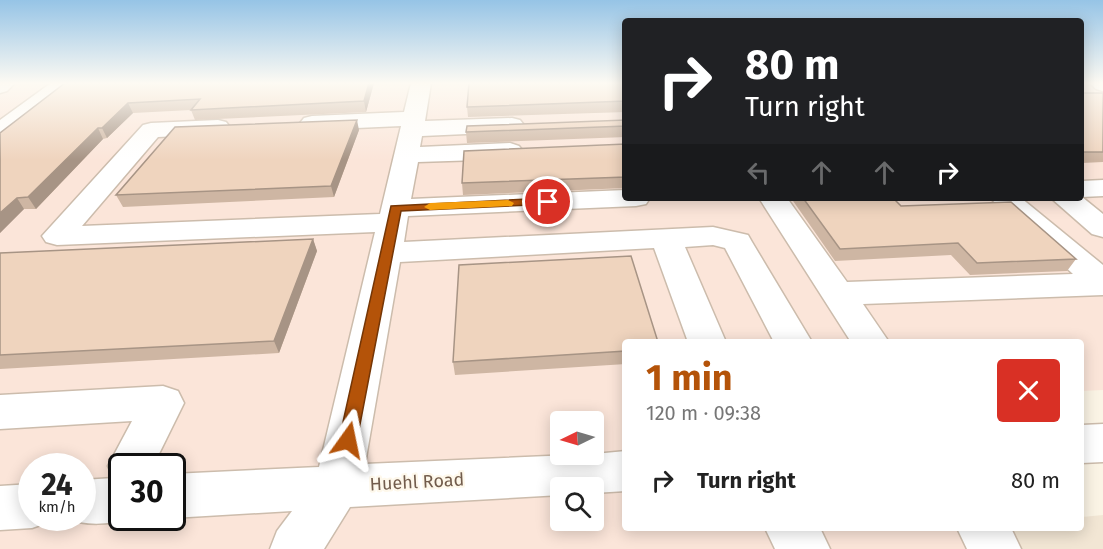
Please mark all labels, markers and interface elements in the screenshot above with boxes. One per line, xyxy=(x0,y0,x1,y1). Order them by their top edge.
text: 80 m xyxy=(745,40,839,90)
icon: right xyxy=(646,42,724,120)
text: Turn right xyxy=(745,91,865,123)
icon: left xyxy=(742,156,775,189)
icon: ahead xyxy=(805,156,838,189)
icon: ahead xyxy=(868,156,901,189)
icon: right xyxy=(931,156,964,189)
pin xyxy=(522,176,573,227)
icon: arrive xyxy=(531,185,564,218)
text: 1 min xyxy=(646,356,733,400)
button: close xyxy=(997,359,1060,422)
text: 120 m · 09:38 xyxy=(646,401,761,425)
position arrow xyxy=(316,408,380,472)
north arrow xyxy=(550,411,604,465)
map controls xyxy=(550,411,604,531)
speed limit sign: 30 xyxy=(108,453,186,531)
icon: right xyxy=(646,464,679,497)
text: 24 xyxy=(41,467,73,503)
text: Turn right xyxy=(697,467,796,494)
text: 80 m xyxy=(1011,467,1060,494)
street label: Huehl Road xyxy=(369,469,465,495)
button: search xyxy=(550,477,604,531)
text: km/h xyxy=(38,498,76,516)

